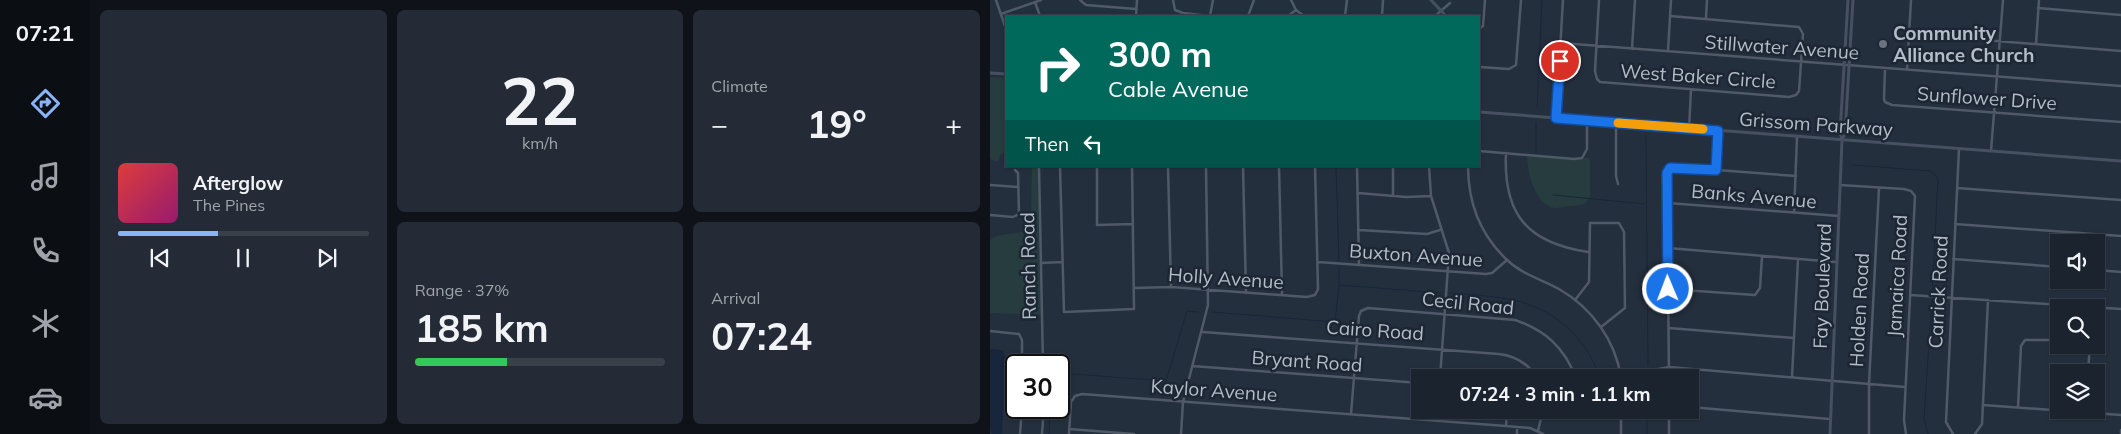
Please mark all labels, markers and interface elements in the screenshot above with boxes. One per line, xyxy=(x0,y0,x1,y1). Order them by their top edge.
text: 07:21 xyxy=(16,19,74,47)
place label: Community Alliance Church xyxy=(1893,21,2035,67)
street label: Stillwater Avenue xyxy=(1704,30,1860,64)
text: 300 m xyxy=(1108,32,1212,76)
icon: right xyxy=(1025,35,1090,100)
marker: Community Alliance Church xyxy=(1877,38,1889,50)
pin xyxy=(1539,40,1581,82)
icon: arrive xyxy=(1546,47,1574,75)
street label: West Baker Circle xyxy=(1619,59,1777,93)
text: 22 xyxy=(501,60,579,141)
text: Cable Avenue xyxy=(1108,75,1249,103)
text: Climate xyxy=(711,76,768,96)
street label: Sunflower Drive xyxy=(1916,81,2058,115)
icon: directions xyxy=(28,86,63,121)
text: 19° xyxy=(807,100,867,148)
text: − xyxy=(711,107,728,142)
text: + xyxy=(945,107,962,142)
street label: Grissom Parkway xyxy=(1738,107,1894,141)
icon: left xyxy=(1079,130,1107,158)
text: Then xyxy=(1025,132,1069,156)
text: km/h xyxy=(522,133,558,153)
icon: music xyxy=(28,159,63,194)
text: Afterglow xyxy=(193,171,283,195)
street label: Banks Avenue xyxy=(1690,179,1818,213)
text: The Pines xyxy=(193,195,265,215)
street label: Ranch Road xyxy=(1015,212,1041,320)
street label: Jamaica Road xyxy=(1882,214,1912,338)
street label: Fay Boulevard xyxy=(1808,223,1836,349)
icon: phone xyxy=(28,233,63,268)
map controls xyxy=(2050,234,2105,419)
button: sound xyxy=(2050,234,2105,289)
street label: Carrick Road xyxy=(1923,235,1953,349)
street label: Buxton Avenue xyxy=(1348,238,1484,272)
icon: previous xyxy=(146,244,174,272)
icon: pause xyxy=(229,244,257,272)
icon: next xyxy=(313,244,341,272)
street label: Holden Road xyxy=(1844,252,1874,368)
street label: Holly Avenue xyxy=(1167,262,1285,294)
position arrow xyxy=(1641,262,1693,314)
text: Range · 37% xyxy=(415,280,509,300)
street label: Cecil Road xyxy=(1421,286,1515,320)
text: Arrival xyxy=(711,288,760,308)
button: search xyxy=(2050,299,2105,354)
text: 185 km xyxy=(415,304,549,352)
icon: climate xyxy=(28,306,63,341)
text: 07:24 xyxy=(711,312,812,360)
street label: Cairo Road xyxy=(1325,315,1425,345)
street label: Bryant Road xyxy=(1251,345,1363,377)
speed limit sign: 30 xyxy=(1005,354,1070,419)
button: layers xyxy=(2050,364,2105,419)
street label: Kaylor Avenue xyxy=(1150,374,1278,406)
icon: car xyxy=(28,380,63,415)
text: 07:24 · 3 min · 1.1 km xyxy=(1459,382,1651,406)

